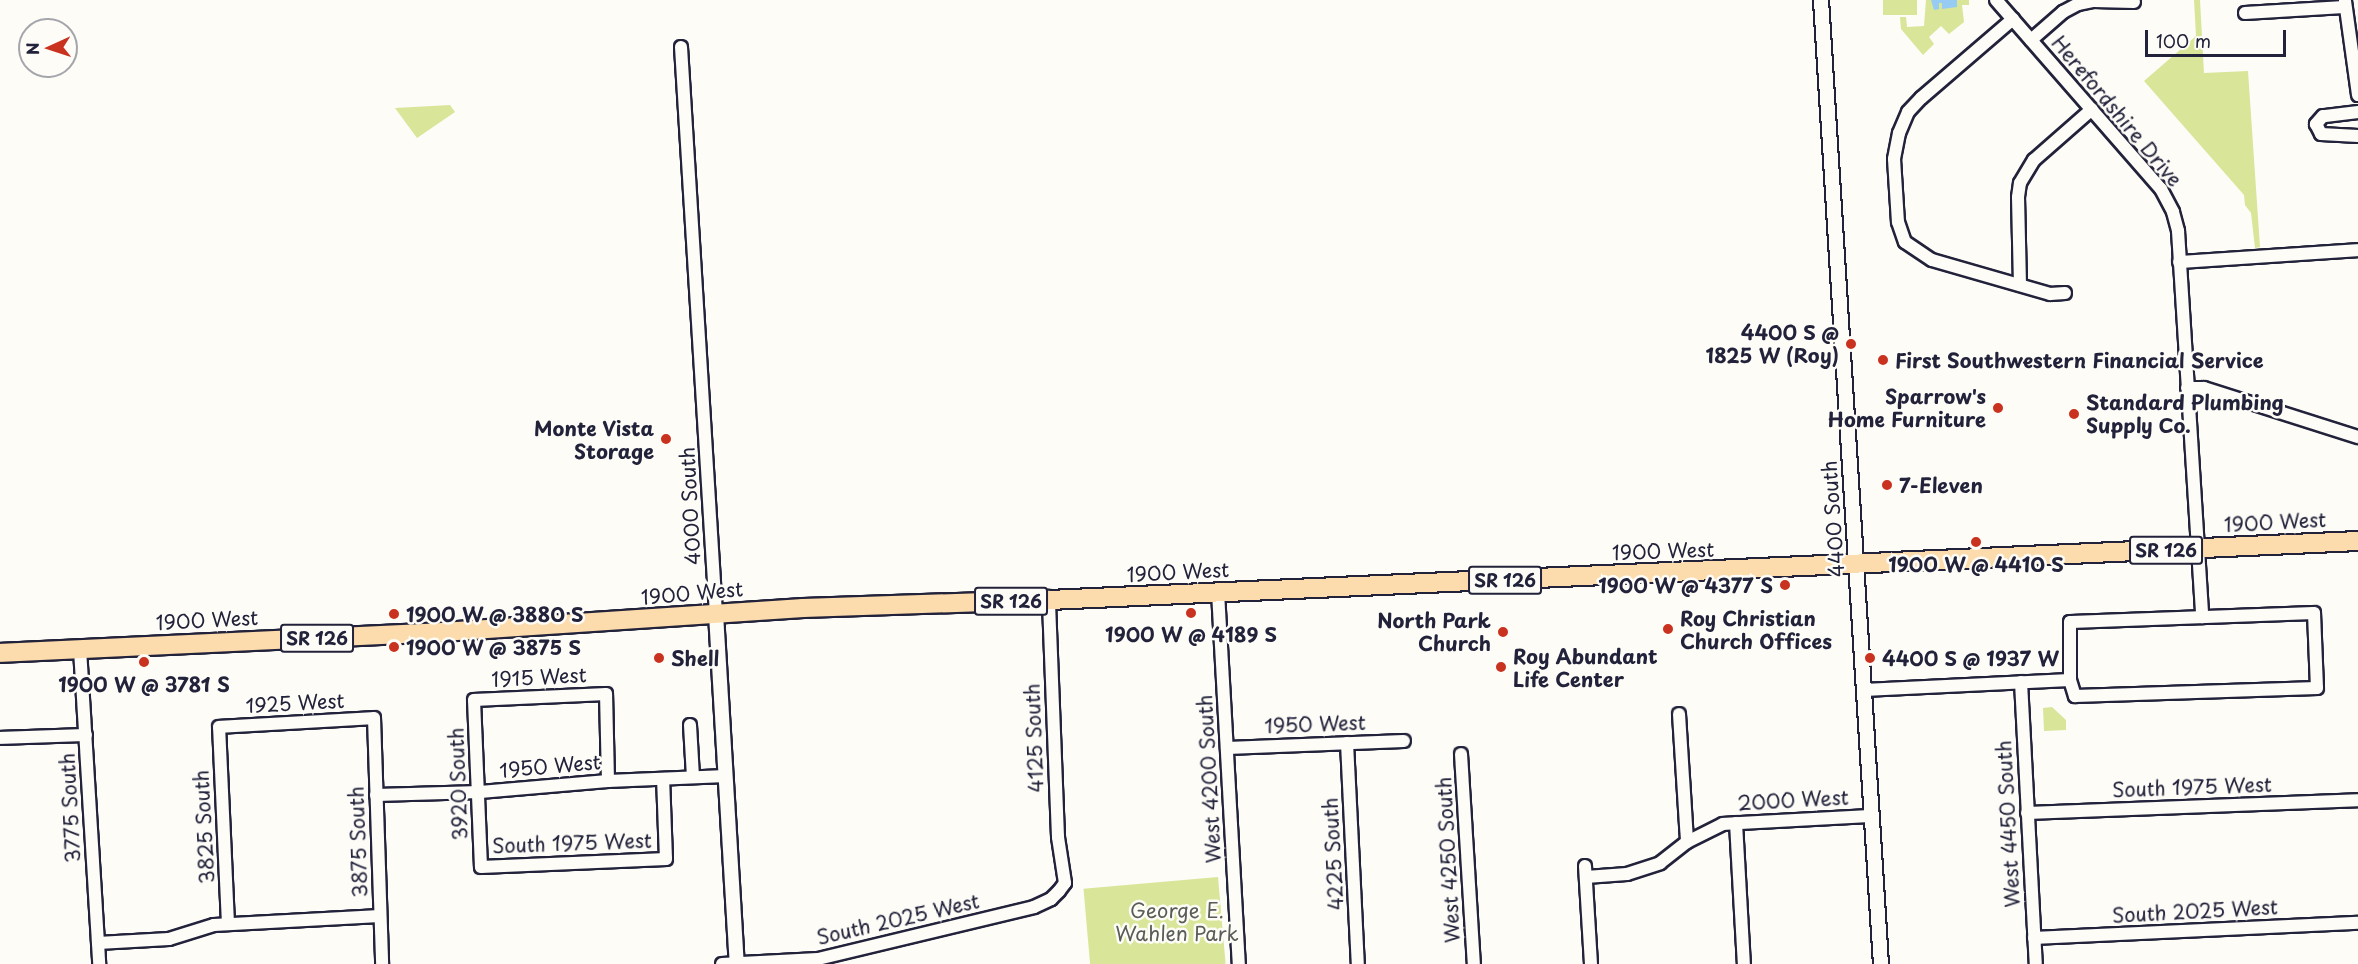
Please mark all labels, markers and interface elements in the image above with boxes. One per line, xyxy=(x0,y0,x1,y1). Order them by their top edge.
north arrow xyxy=(18,18,78,78)
scale bar xyxy=(2148,18,2289,56)
text: 100 m xyxy=(2156,27,2211,54)
street label: Herefordshire Drive xyxy=(2047,31,2187,191)
text: N xyxy=(20,42,44,56)
place label: 4400 S @ 1825 W (Roy) xyxy=(1706,320,1839,367)
marker: 4400 S @ 1825 W (Roy) xyxy=(1844,337,1858,351)
place label: First Southwestern Financial Service xyxy=(1895,348,2265,372)
marker: First Southwestern Financial Service xyxy=(1876,353,1890,367)
place label: Sparrow's Home Furniture xyxy=(1827,384,1986,431)
place label: Standard Plumbing Supply Co. xyxy=(2086,390,2284,437)
marker: Sparrow's Home Furniture xyxy=(1991,401,2005,415)
marker: Standard Plumbing Supply Co. xyxy=(2067,407,2081,421)
place label: Monte Vista Storage xyxy=(533,416,654,463)
marker: Monte Vista Storage xyxy=(659,432,673,446)
street label: 4000 South xyxy=(675,446,705,566)
street label: 4400 South xyxy=(1817,460,1849,578)
place label: 7-Eleven xyxy=(1899,473,1983,497)
marker: 7-Eleven xyxy=(1880,478,1894,492)
street label: 1900 West xyxy=(2223,507,2327,537)
marker: 1900 W @ 4410 S xyxy=(1969,535,1983,549)
road number: SR 126 xyxy=(2127,535,2205,565)
street label: 1900 West xyxy=(1612,537,1714,565)
place label: 1900 W @ 4410 S xyxy=(1887,552,2065,576)
street label: 1900 West xyxy=(1126,557,1230,587)
road number: SR 126 xyxy=(1466,565,1544,595)
place label: 1900 W @ 4377 S xyxy=(1599,573,1773,597)
street label: 1900 West xyxy=(640,577,744,609)
marker: 1900 W @ 4377 S xyxy=(1778,578,1792,592)
road number: SR 126 xyxy=(972,586,1050,616)
place label: 1900 W @ 3880 S xyxy=(406,602,585,626)
street label: 1900 West xyxy=(155,605,259,635)
marker: 1900 W @ 4189 S xyxy=(1184,606,1198,620)
place label: Roy Christian Church Offices xyxy=(1680,606,1831,653)
marker: 1900 W @ 3880 S xyxy=(387,607,401,621)
place label: North Park Church xyxy=(1376,608,1491,655)
place label: 1900 W @ 4189 S xyxy=(1104,622,1278,646)
marker: Roy Christian Church Offices xyxy=(1661,622,1675,636)
road number: SR 126 xyxy=(278,623,356,653)
marker: North Park Church xyxy=(1496,625,1510,639)
place label: 1900 W @ 3875 S xyxy=(406,635,582,659)
marker: 1900 W @ 3875 S xyxy=(387,640,401,654)
place label: Roy Abundant Life Center xyxy=(1513,644,1658,691)
place label: Shell xyxy=(671,646,719,670)
place label: 4400 S @ 1937 W xyxy=(1882,646,2059,670)
marker: Shell xyxy=(652,651,666,665)
marker: 4400 S @ 1937 W xyxy=(1863,651,1877,665)
marker: 1900 W @ 3781 S xyxy=(137,655,151,669)
marker: Roy Abundant Life Center xyxy=(1494,660,1508,674)
street label: 1915 West xyxy=(491,663,587,691)
place label: 1900 W @ 3781 S xyxy=(59,672,229,696)
street label: 4125 South xyxy=(1020,682,1048,794)
street label: 1925 West xyxy=(244,688,346,718)
street label: West 4200 South xyxy=(1193,693,1225,865)
street label: 1950 West xyxy=(1264,710,1366,738)
street label: 3920 South xyxy=(444,727,472,841)
street label: West 4450 South xyxy=(1992,739,2024,909)
street label: 1950 West xyxy=(499,750,601,782)
street label: 3775 South xyxy=(55,753,85,863)
street label: 3825 South xyxy=(189,770,219,884)
street label: South 1975 West xyxy=(2113,772,2271,802)
street label: West 4250 South xyxy=(1432,775,1464,945)
street label: 2000 West xyxy=(1737,785,1849,815)
street label: 3875 South xyxy=(344,787,372,897)
street label: 4225 South xyxy=(1318,797,1348,911)
street label: South 1975 West xyxy=(493,828,651,858)
street label: South 2025 West xyxy=(813,888,983,950)
street label: South 2025 West xyxy=(2110,895,2280,927)
park label: George E. Wahlen Park xyxy=(1114,898,1240,945)

